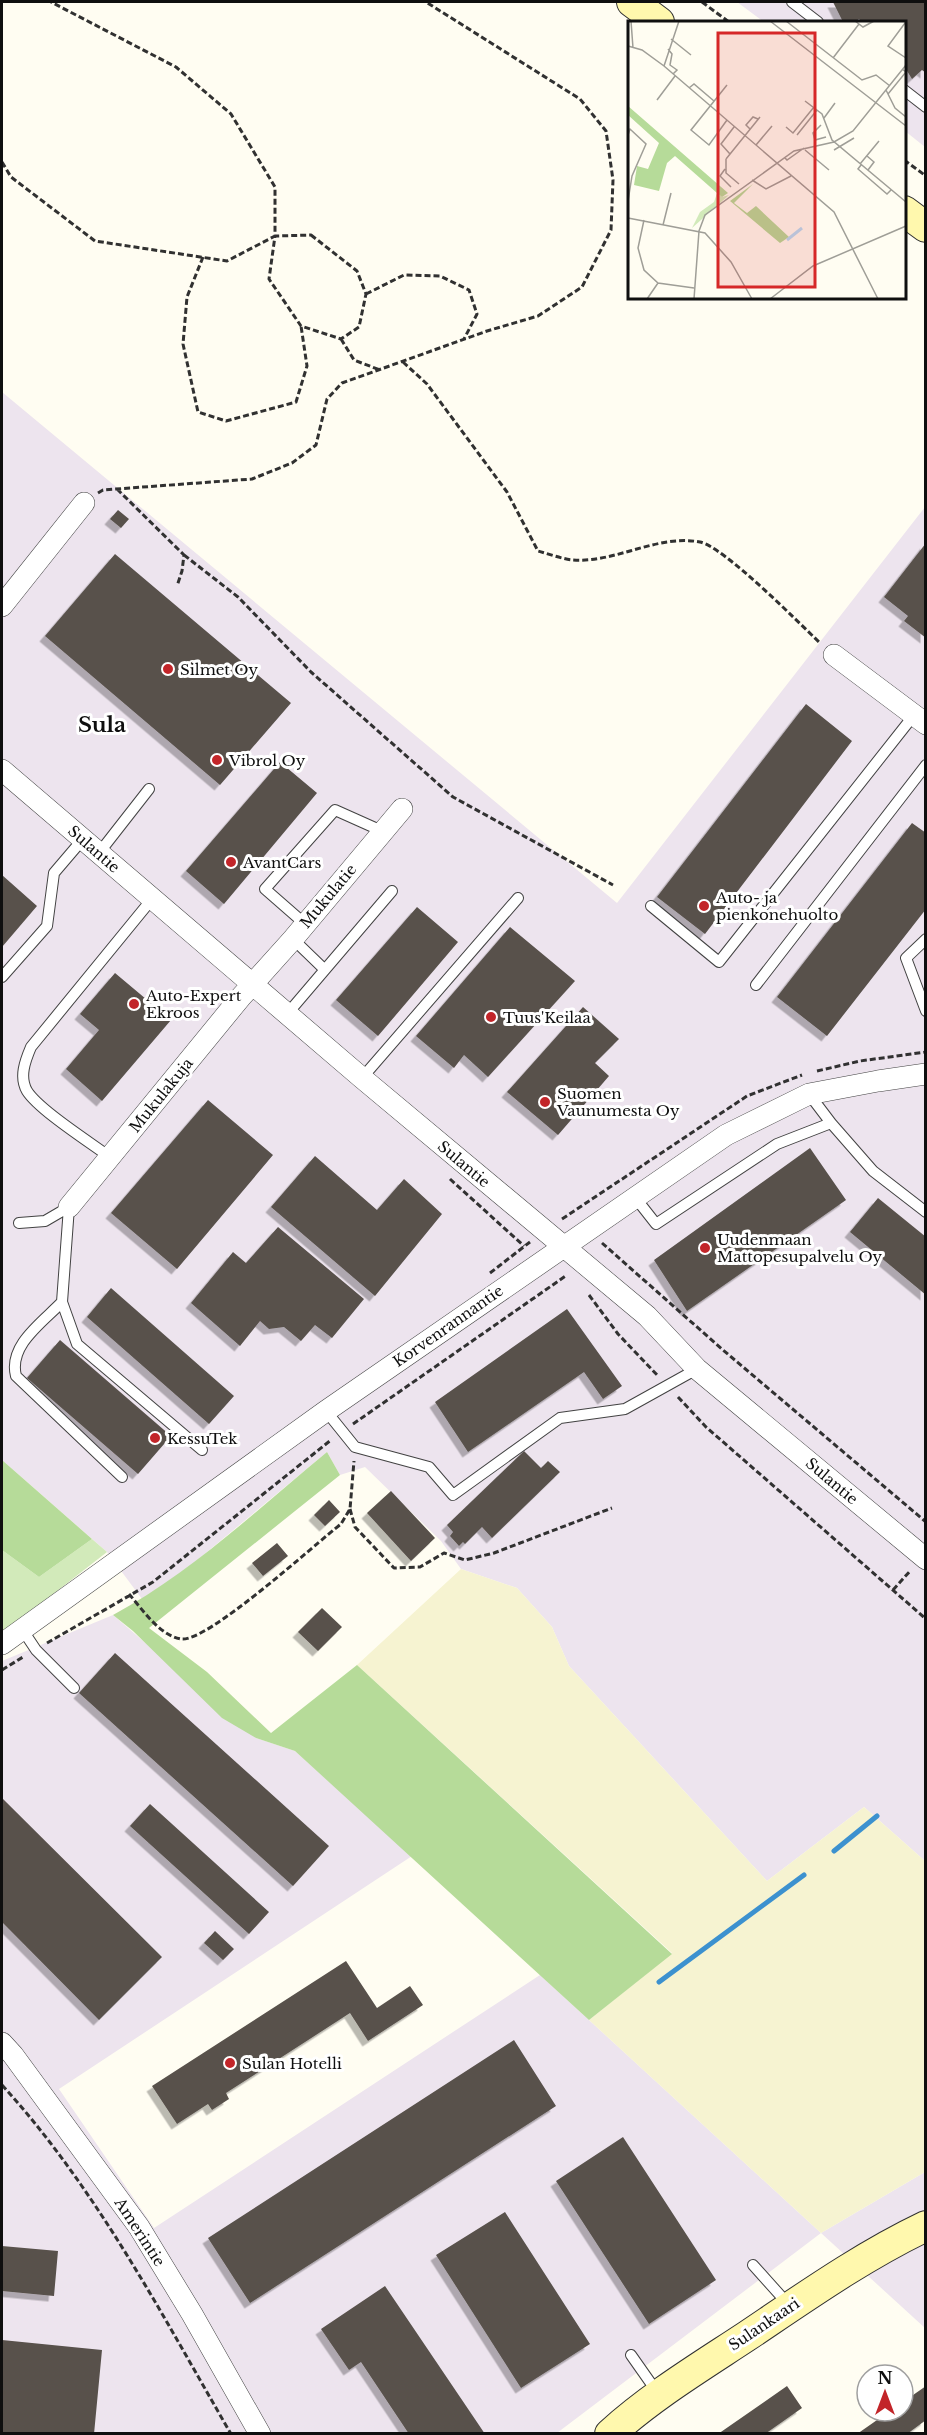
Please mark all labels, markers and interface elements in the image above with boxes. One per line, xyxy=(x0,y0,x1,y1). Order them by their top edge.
inset map xyxy=(628,21,906,298)
place label: Silmet Oy xyxy=(180,660,259,679)
marker: Silmet Oy xyxy=(161,662,175,676)
district label: Sula xyxy=(78,712,126,738)
place label: Vibrol Oy xyxy=(228,751,306,770)
marker: Vibrol Oy xyxy=(210,753,224,767)
street label: Sulantie xyxy=(64,821,124,877)
place label: AvantCars xyxy=(242,853,322,872)
marker: AvantCars xyxy=(224,855,238,869)
street label: Mukulatie xyxy=(296,860,360,932)
place label: Auto- ja pienkonehuolto xyxy=(715,888,838,924)
marker: Auto- ja pienkonehuolto xyxy=(697,899,711,913)
place label: Auto-Expert Ekroos xyxy=(145,986,242,1022)
marker: Auto-Expert Ekroos xyxy=(127,997,141,1011)
place label: Tuus'Keilaa xyxy=(503,1008,591,1027)
marker: Tuus'Keilaa xyxy=(484,1010,498,1024)
street label: Mukulakuja xyxy=(125,1053,197,1136)
place label: Suomen Vaunumesta Oy xyxy=(556,1084,680,1120)
marker: Suomen Vaunumesta Oy xyxy=(538,1095,552,1109)
street label: Sulantie xyxy=(434,1137,494,1191)
place label: Uudenmaan Mattopesupalvelu Oy xyxy=(717,1230,883,1266)
marker: Uudenmaan Mattopesupalvelu Oy xyxy=(698,1241,712,1255)
street label: Korvenrannantie xyxy=(389,1281,507,1371)
place label: KessuTek xyxy=(167,1429,238,1448)
marker: KessuTek xyxy=(148,1431,162,1445)
street label: Sulantie xyxy=(802,1454,862,1508)
place label: Sulan Hotelli xyxy=(242,2054,342,2073)
marker: Sulan Hotelli xyxy=(223,2056,237,2070)
street label: Amerintie xyxy=(110,2193,169,2270)
street label: Sulankaari xyxy=(725,2293,803,2355)
north arrow xyxy=(855,2363,915,2423)
text: N xyxy=(877,2368,893,2388)

